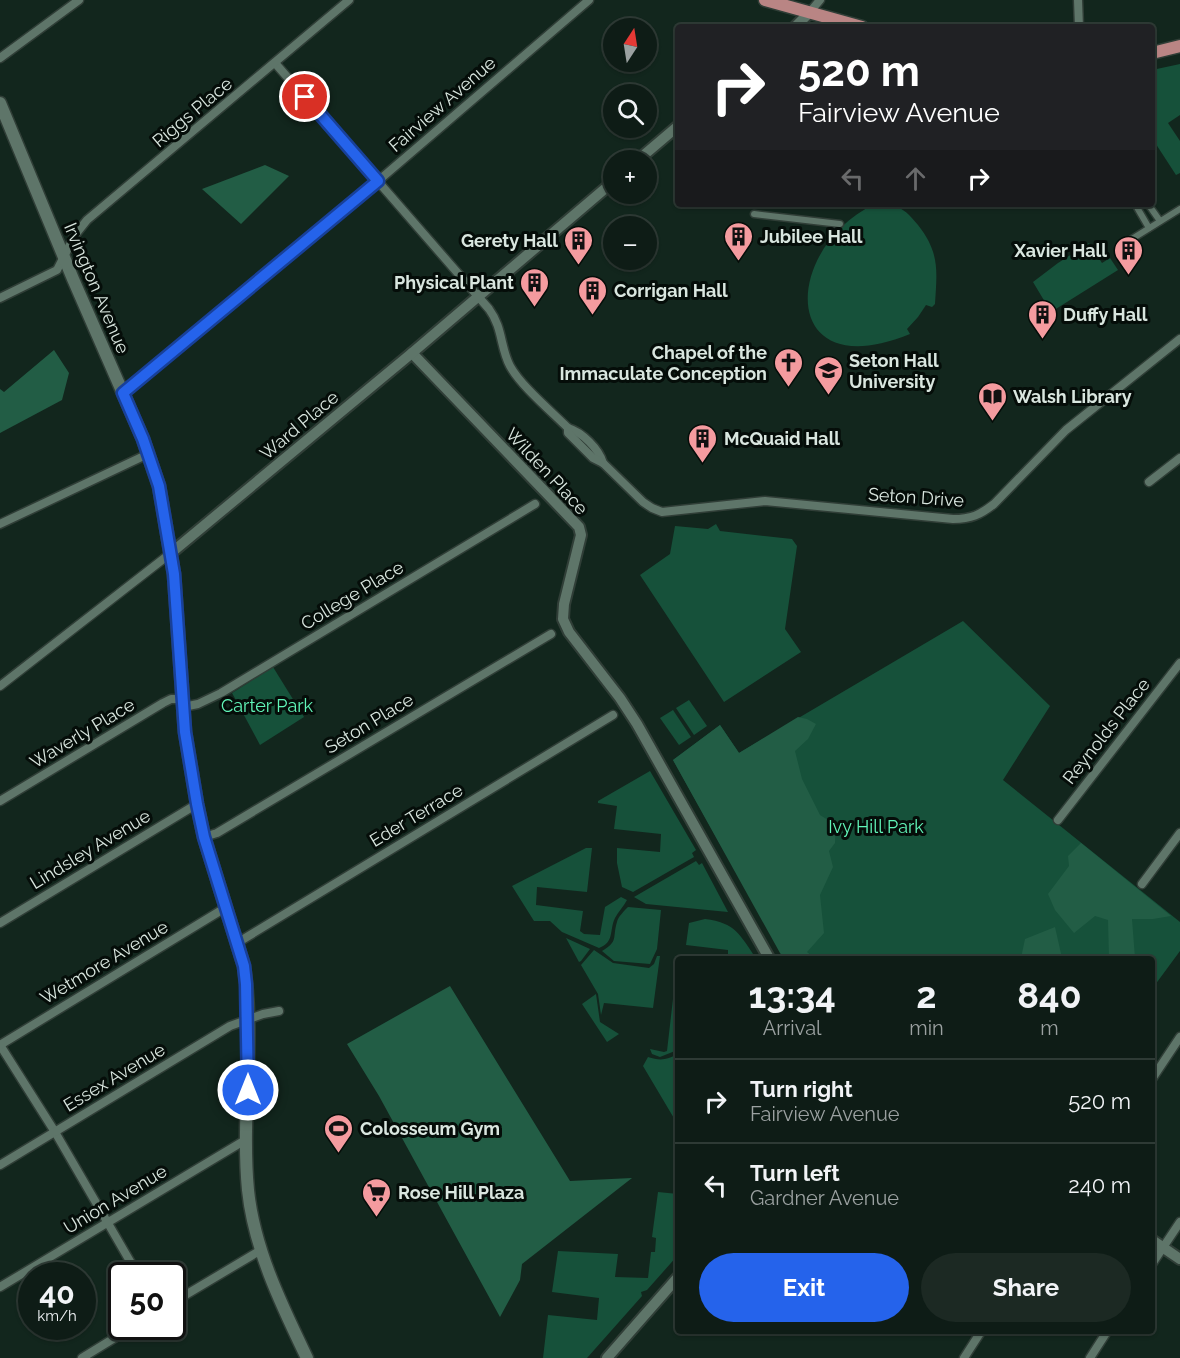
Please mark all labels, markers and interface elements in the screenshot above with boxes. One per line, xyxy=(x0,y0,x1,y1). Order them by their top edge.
north arrow xyxy=(603,18,657,72)
map controls xyxy=(603,18,657,270)
text: 520 m xyxy=(798,47,920,96)
icon: right xyxy=(699,48,777,126)
street label: Fairview Avenue xyxy=(384,52,500,156)
pin xyxy=(279,71,330,122)
street label: Riggs Place xyxy=(148,72,236,151)
icon: arrive xyxy=(288,80,321,113)
button: search xyxy=(603,84,657,138)
text: Fairview Avenue xyxy=(798,97,1000,128)
button: + xyxy=(603,150,657,204)
icon: left xyxy=(836,162,869,195)
icon: ahead xyxy=(899,162,932,195)
icon: right xyxy=(962,162,995,195)
button: − xyxy=(603,216,657,270)
street label: Irvington Avenue xyxy=(60,219,134,357)
building icon: Jubilee Hall xyxy=(723,220,755,262)
building icon: Gerety Hall xyxy=(563,224,595,266)
place label: Jubilee Hall xyxy=(760,226,863,247)
place label: Gerety Hall xyxy=(461,230,558,251)
building icon: Xavier Hall xyxy=(1112,234,1144,276)
place label: Xavier Hall xyxy=(1013,240,1107,261)
building icon: Physical Plant xyxy=(519,266,551,308)
place label: Physical Plant xyxy=(394,272,514,293)
building icon: Corrigan Hall xyxy=(577,274,609,316)
place label: Corrigan Hall xyxy=(614,280,728,301)
building icon: Duffy Hall xyxy=(1026,298,1058,340)
place label: Duffy Hall xyxy=(1063,304,1148,325)
place label: Chapel of the Immaculate Conception xyxy=(559,342,767,384)
church icon: Chapel of the Immaculate Conception xyxy=(772,346,804,388)
place label: Seton Hall University xyxy=(849,350,939,392)
school or university icon: Seton Hall University xyxy=(812,354,844,396)
library icon: Walsh Library xyxy=(976,380,1008,422)
street label: Ward Place xyxy=(256,386,343,464)
place label: Walsh Library xyxy=(1013,386,1132,407)
building icon: McQuaid Hall xyxy=(687,422,719,464)
street label: Wilden Place xyxy=(502,423,593,519)
place label: McQuaid Hall xyxy=(724,428,840,449)
street label: Seton Drive xyxy=(867,483,965,511)
street label: College Place xyxy=(297,556,407,634)
street label: Reynolds Place xyxy=(1058,674,1154,788)
street label: Seton Place xyxy=(321,688,417,758)
street label: Waverly Place xyxy=(26,693,138,772)
park label: Carter Park xyxy=(221,695,314,716)
street label: Eder Terrace xyxy=(366,779,467,851)
street label: Lindsley Avenue xyxy=(26,805,154,893)
park label: Ivy Hill Park xyxy=(828,816,924,837)
street label: Wetmore Avenue xyxy=(36,915,172,1008)
text: 13:34 xyxy=(748,974,836,1016)
text: 2 xyxy=(916,974,937,1016)
text: 840 xyxy=(1017,974,1082,1016)
text: Arrival xyxy=(763,1016,821,1040)
text: min xyxy=(909,1016,944,1040)
text: m xyxy=(1040,1016,1059,1040)
street label: Essex Avenue xyxy=(59,1038,169,1116)
position arrow xyxy=(216,1058,280,1122)
text: Turn right xyxy=(750,1076,853,1102)
icon: right xyxy=(699,1085,732,1118)
text: 520 m xyxy=(1068,1088,1131,1114)
text: Fairview Avenue xyxy=(750,1102,900,1126)
sports icon: Colosseum Gym xyxy=(323,1112,355,1154)
place label: Colosseum Gym xyxy=(360,1118,500,1139)
street label: Union Avenue xyxy=(60,1160,171,1238)
text: Turn left xyxy=(750,1160,840,1186)
icon: left xyxy=(699,1169,732,1202)
text: 240 m xyxy=(1068,1172,1131,1198)
supermarket icon: Rose Hill Plaza xyxy=(361,1176,393,1218)
place label: Rose Hill Plaza xyxy=(398,1182,524,1203)
text: Gardner Avenue xyxy=(750,1186,899,1210)
button: Exit xyxy=(699,1253,909,1322)
button: Share xyxy=(921,1253,1131,1322)
speed limit sign: 50 xyxy=(108,1262,186,1340)
text: 40 xyxy=(39,1276,75,1311)
text: km/h xyxy=(37,1307,77,1325)

